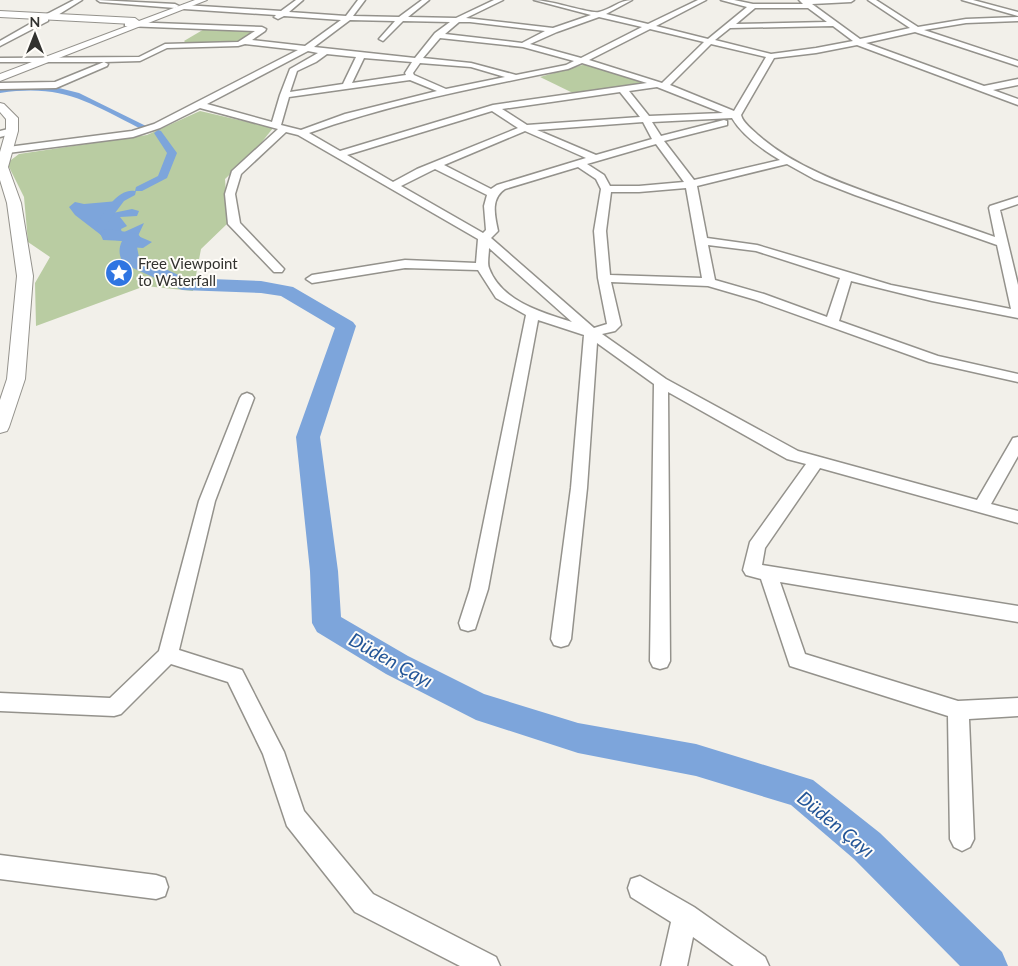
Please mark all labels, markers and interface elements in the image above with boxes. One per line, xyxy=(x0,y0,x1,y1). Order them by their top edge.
north arrow xyxy=(10,10,60,60)
text: N xyxy=(30,13,40,30)
place label: Free Viewpoint to Waterfall xyxy=(138,254,238,289)
place icon: Free Viewpoint to Waterfall xyxy=(104,258,134,288)
water label: Düden Çayı xyxy=(345,627,437,692)
water label: Düden Çayı xyxy=(793,786,879,862)

